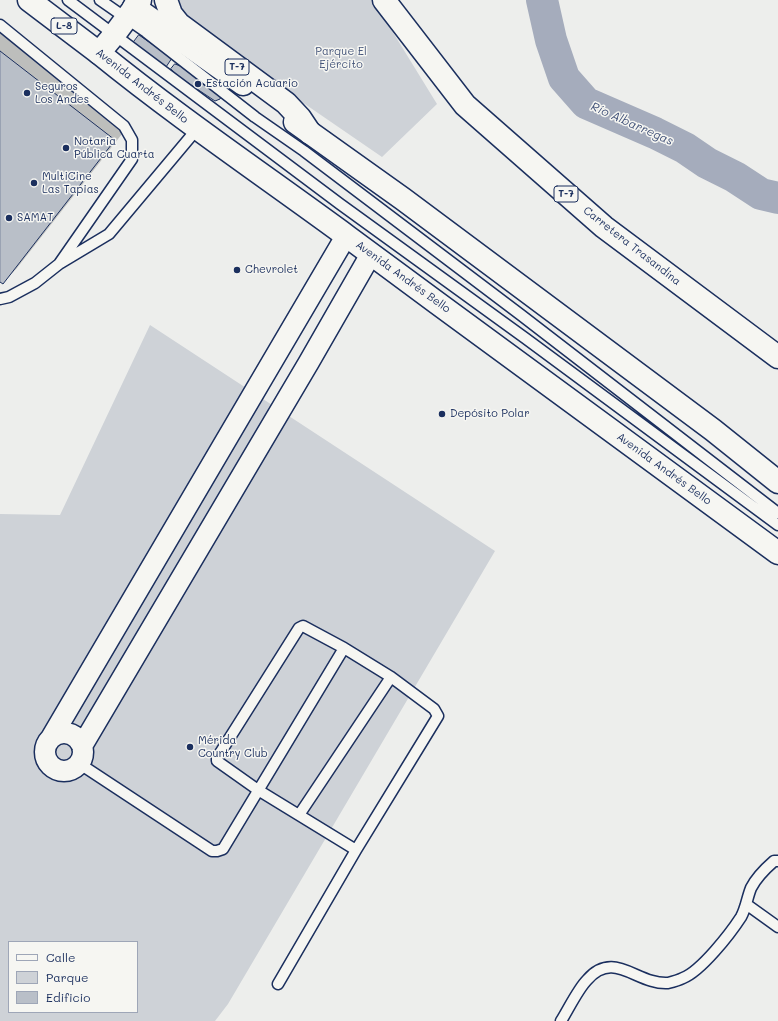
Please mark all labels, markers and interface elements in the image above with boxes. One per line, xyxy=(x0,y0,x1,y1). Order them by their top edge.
road number: L-8 xyxy=(51,18,77,34)
park label: Parque El Ejército xyxy=(315,45,367,71)
street label: Avenida Andrés Bello xyxy=(93,46,191,126)
road number: T-7 xyxy=(225,59,249,75)
place label: Estación Acuario xyxy=(206,77,298,91)
marker: Estación Acuario xyxy=(193,79,203,89)
place label: Seguros Los Andes xyxy=(35,80,89,106)
marker: Seguros Los Andes xyxy=(22,88,32,98)
water label: Río Albarregas xyxy=(589,99,675,149)
place label: Notaria Pública Cuarta xyxy=(74,135,155,161)
marker: Notaria Pública Cuarta xyxy=(61,143,71,153)
place label: MultiCine Las Tapias xyxy=(42,170,99,196)
marker: MultiCine Las Tapias xyxy=(29,178,39,188)
road number: T-7 xyxy=(554,186,578,202)
street label: Carretera Trasandina xyxy=(581,204,683,288)
place label: SAMAT xyxy=(17,211,53,225)
marker: SAMAT xyxy=(4,213,14,223)
street label: Avenida Andrés Bello xyxy=(353,238,453,316)
place label: Chevrolet xyxy=(245,263,298,277)
marker: Chevrolet xyxy=(232,265,242,275)
place label: Depósito Polar xyxy=(450,407,530,421)
marker: Depósito Polar xyxy=(437,409,447,419)
street label: Avenida Andrés Bello xyxy=(614,430,714,508)
place label: Mérida Country Club xyxy=(198,734,268,760)
marker: Mérida Country Club xyxy=(185,742,195,752)
legend xyxy=(8,941,138,1013)
text: Calle xyxy=(46,949,76,965)
text: Parque xyxy=(46,969,89,985)
text: Edificio xyxy=(46,989,90,1005)

